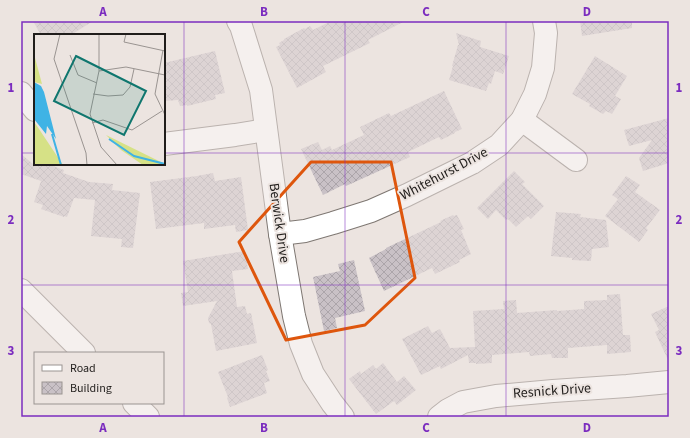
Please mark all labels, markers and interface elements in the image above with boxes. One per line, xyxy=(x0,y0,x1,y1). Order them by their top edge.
text: A xyxy=(98,3,107,21)
text: B xyxy=(260,3,268,21)
text: C xyxy=(422,3,430,21)
text: D xyxy=(583,3,591,21)
inset map xyxy=(34,34,165,165)
text: 1 xyxy=(8,79,15,97)
text: 1 xyxy=(676,79,683,97)
street label: Whitehurst Drive xyxy=(396,142,492,206)
street label: Berwick Drive xyxy=(264,182,294,264)
text: 2 xyxy=(8,211,15,229)
text: 2 xyxy=(676,211,683,229)
text: 3 xyxy=(8,342,15,360)
text: 3 xyxy=(676,342,683,360)
legend xyxy=(34,352,164,404)
text: Road xyxy=(70,360,96,377)
street label: Resnick Drive xyxy=(512,378,592,404)
text: Building xyxy=(70,380,112,397)
text: A xyxy=(98,419,107,437)
text: B xyxy=(260,419,268,437)
text: C xyxy=(422,419,430,437)
text: D xyxy=(583,419,591,437)

